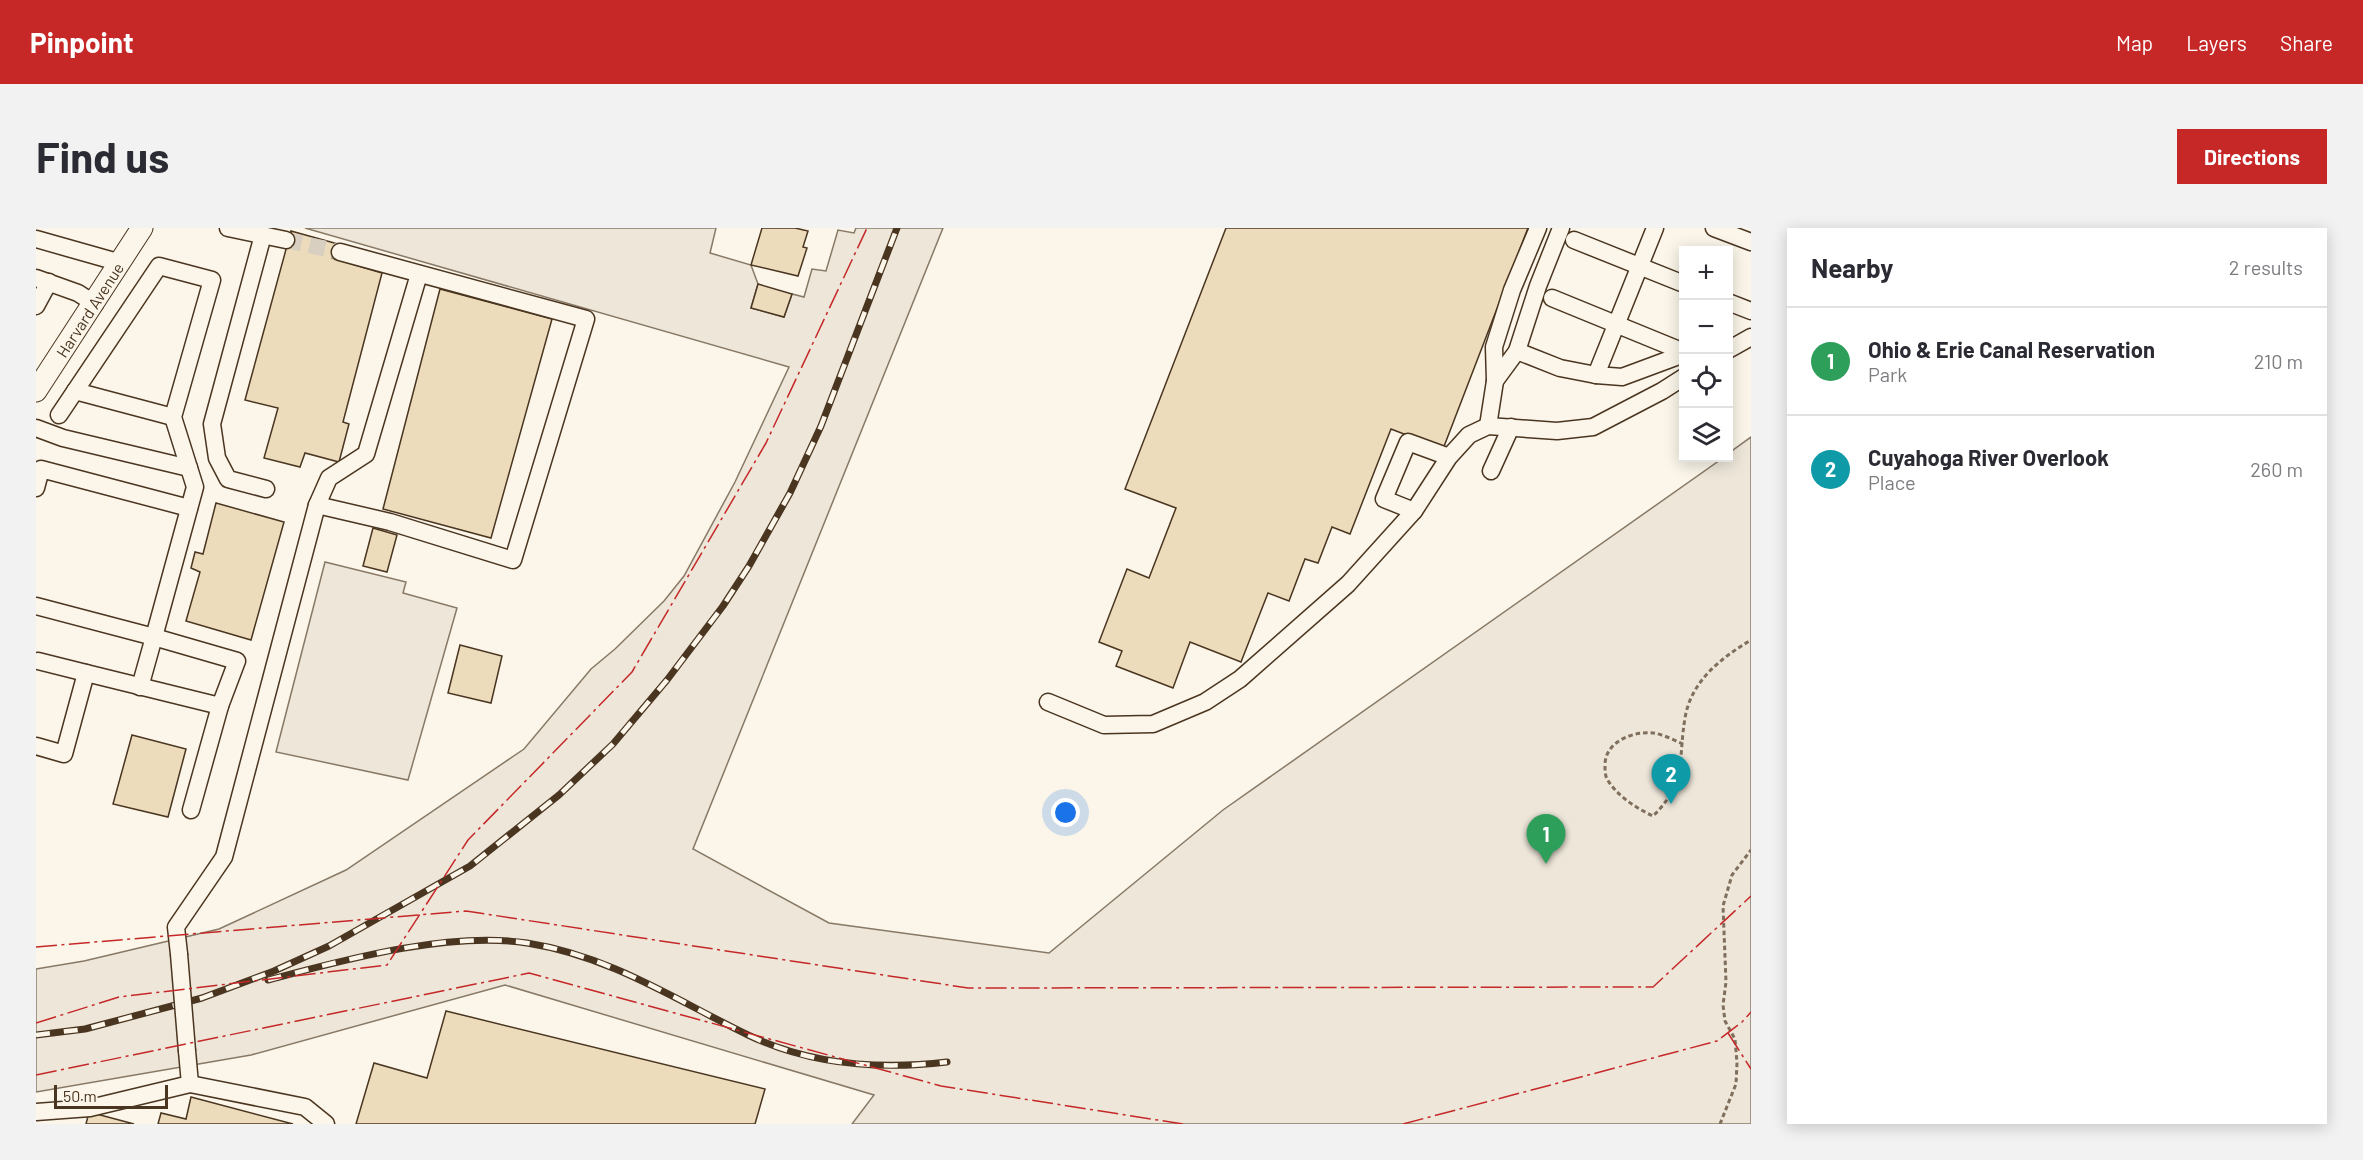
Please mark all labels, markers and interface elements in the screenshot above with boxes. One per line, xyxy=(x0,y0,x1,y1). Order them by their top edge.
text: Pinpoint xyxy=(30,25,134,59)
text: Map xyxy=(2116,30,2153,55)
text: Layers xyxy=(2186,30,2247,55)
text: Share xyxy=(2280,30,2333,55)
button: Directions xyxy=(2177,129,2327,184)
text: Find us xyxy=(36,131,169,181)
map controls xyxy=(1679,246,1733,462)
button: + xyxy=(1679,246,1733,300)
text: Nearby xyxy=(1811,252,1893,283)
text: 2 results xyxy=(2229,255,2303,279)
street label: Harvard Avenue xyxy=(52,259,127,361)
button: − xyxy=(1679,300,1733,354)
text: Ohio & Erie Canal Reservation xyxy=(1868,336,2155,362)
text: 1 xyxy=(1827,349,1834,373)
text: 210 m xyxy=(2254,349,2303,373)
button: locate xyxy=(1679,354,1733,408)
text: Park xyxy=(1868,362,1907,386)
button: layers xyxy=(1679,408,1733,462)
text: Cuyahoga River Overlook xyxy=(1868,444,2109,470)
text: 2 xyxy=(1825,457,1836,481)
text: 260 m xyxy=(2250,457,2303,481)
text: Place xyxy=(1868,470,1916,494)
pin: 2 xyxy=(1652,754,1690,804)
your location xyxy=(1051,798,1080,827)
pin: 1 xyxy=(1526,814,1566,864)
scale bar xyxy=(54,1082,168,1110)
text: 50 m xyxy=(63,1086,97,1105)

